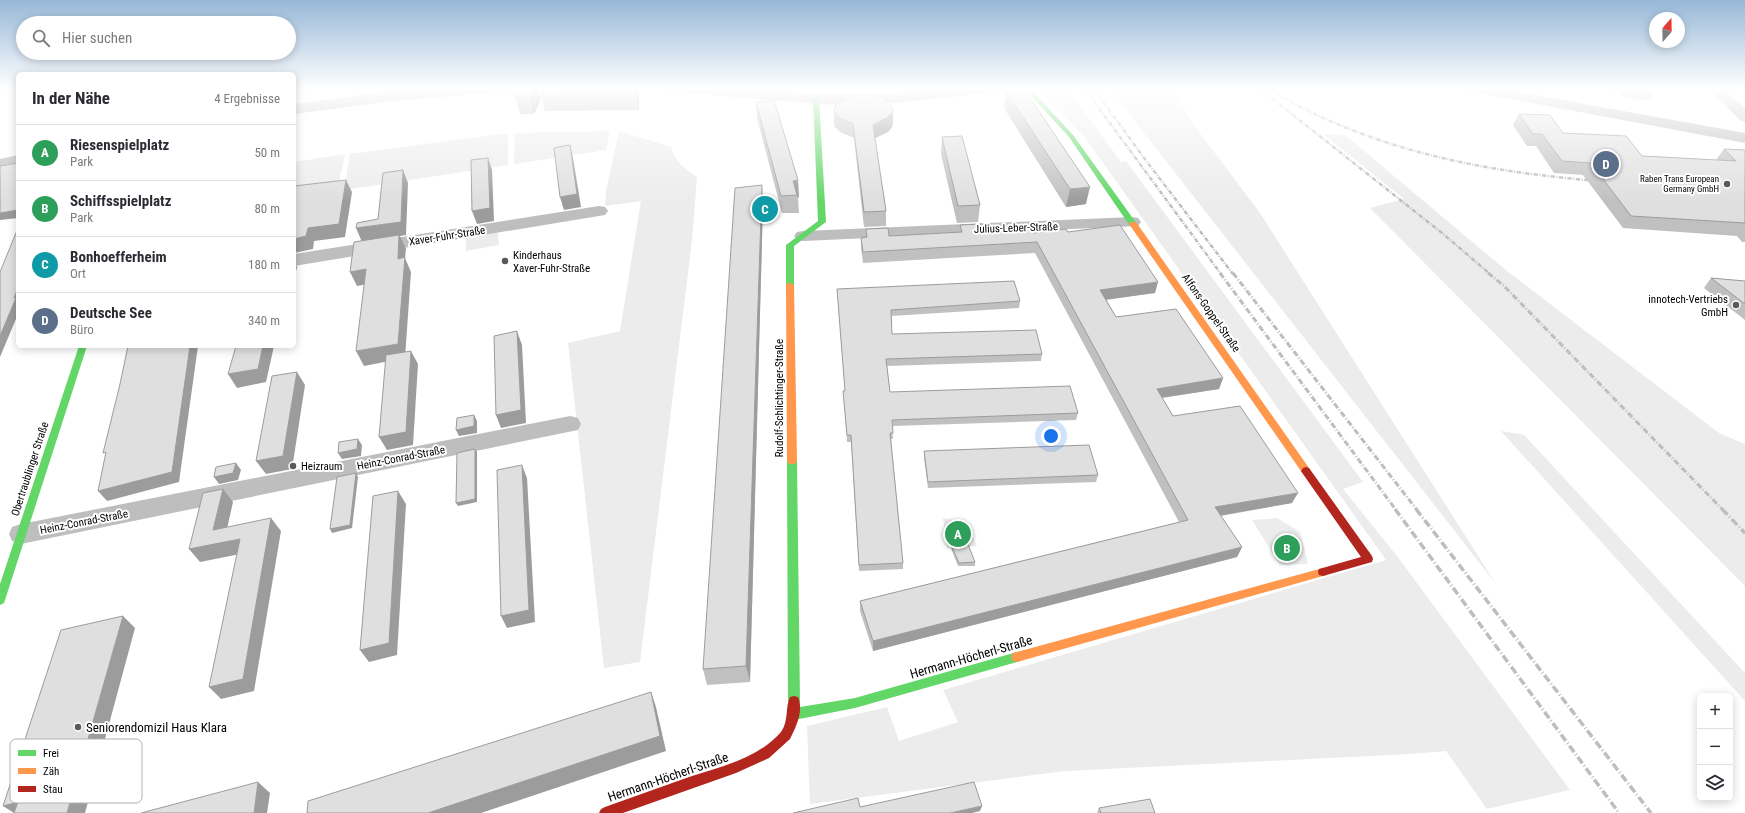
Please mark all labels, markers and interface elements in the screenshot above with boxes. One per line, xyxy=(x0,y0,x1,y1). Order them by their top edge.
north arrow xyxy=(1649,12,1685,48)
search box xyxy=(16,16,296,60)
icon: search xyxy=(30,27,52,49)
text: Hier suchen xyxy=(62,29,132,47)
text: In der Nähe xyxy=(32,88,110,108)
text: 4 Ergebnisse xyxy=(214,91,280,106)
text: Riesenspielplatz xyxy=(70,136,169,154)
text: A xyxy=(41,145,49,160)
text: 50 m xyxy=(254,145,280,160)
pin: D xyxy=(1593,149,1619,179)
text: Park xyxy=(70,154,93,169)
place label: Raben Trans European Germany GmbH xyxy=(1640,174,1719,194)
marker: Raben Trans European Germany GmbH xyxy=(1722,179,1732,189)
text: Schiffsspielplatz xyxy=(70,192,171,210)
pin: C xyxy=(752,194,778,224)
text: B xyxy=(41,201,49,216)
text: 80 m xyxy=(254,201,280,216)
text: Park xyxy=(70,210,93,225)
street label: Julius-Leber-Straße xyxy=(974,220,1058,236)
street label: Xaver-Fuhr-Straße xyxy=(408,224,486,248)
text: Bonhoefferheim xyxy=(70,248,167,266)
place label: Kinderhaus Xaver-Fuhr-Straße xyxy=(513,249,590,275)
marker: Kinderhaus Xaver-Fuhr-Straße xyxy=(500,256,510,266)
text: C xyxy=(41,257,49,272)
text: 180 m xyxy=(248,257,280,272)
text: Ort xyxy=(70,266,86,281)
street label: Alfons-Goppel-Straße xyxy=(1179,271,1243,355)
place label: innotech-Vertriebs GmbH xyxy=(1648,293,1728,319)
marker: innotech-Vertriebs GmbH xyxy=(1731,300,1741,310)
text: Deutsche See xyxy=(70,304,152,322)
text: D xyxy=(41,313,49,328)
text: 340 m xyxy=(248,313,280,328)
text: Büro xyxy=(70,322,94,337)
street label: Rudolf-Schlichtinger-Straße xyxy=(773,339,786,457)
street label: Obertraublinger Straße xyxy=(9,420,51,518)
your location xyxy=(1041,426,1061,446)
street label: Heinz-Conrad-Straße xyxy=(356,443,446,473)
place label: Heizraum xyxy=(301,460,342,473)
marker: Heizraum xyxy=(288,461,298,471)
street label: Heinz-Conrad-Straße xyxy=(39,507,129,537)
pin: A xyxy=(945,519,971,549)
pin: B xyxy=(1274,533,1300,563)
street label: Hermann-Höcherl-Straße xyxy=(908,632,1034,682)
map controls xyxy=(1697,693,1733,801)
button: + xyxy=(1697,693,1733,729)
place label: Seniorendomizil Haus Klara xyxy=(86,720,227,735)
marker: Seniorendomizil Haus Klara xyxy=(73,722,83,732)
button: − xyxy=(1697,729,1733,765)
legend xyxy=(10,739,142,803)
text: Frei xyxy=(43,747,59,760)
street label: Hermann-Höcherl-Straße xyxy=(606,749,730,805)
text: Zäh xyxy=(43,765,59,778)
button: layers xyxy=(1697,765,1733,801)
text: Stau xyxy=(43,783,63,796)

